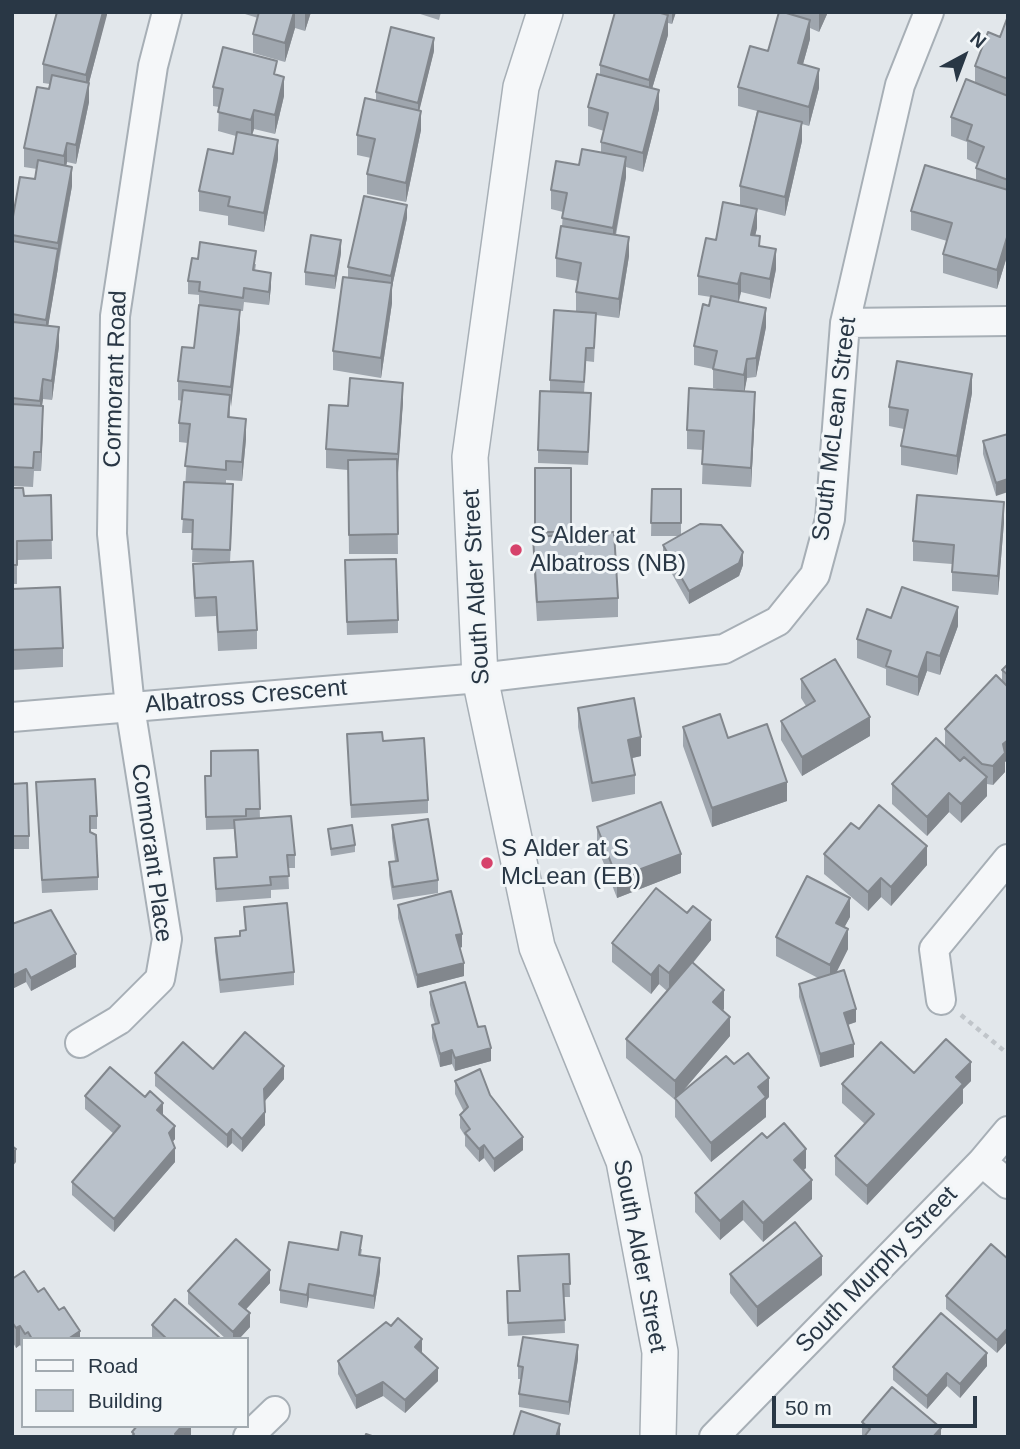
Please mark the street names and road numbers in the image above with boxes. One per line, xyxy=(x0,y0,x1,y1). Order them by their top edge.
street label: Cormorant Road xyxy=(99,290,133,468)
street label: South McLean Street xyxy=(807,315,863,543)
street label: South Alder Street xyxy=(457,488,497,686)
street label: Albatross Crescent xyxy=(144,674,348,720)
street label: Cormorant Place xyxy=(124,762,178,944)
street label: South Alder Street xyxy=(606,1157,672,1355)
street label: South Murphy Street xyxy=(790,1181,964,1359)

